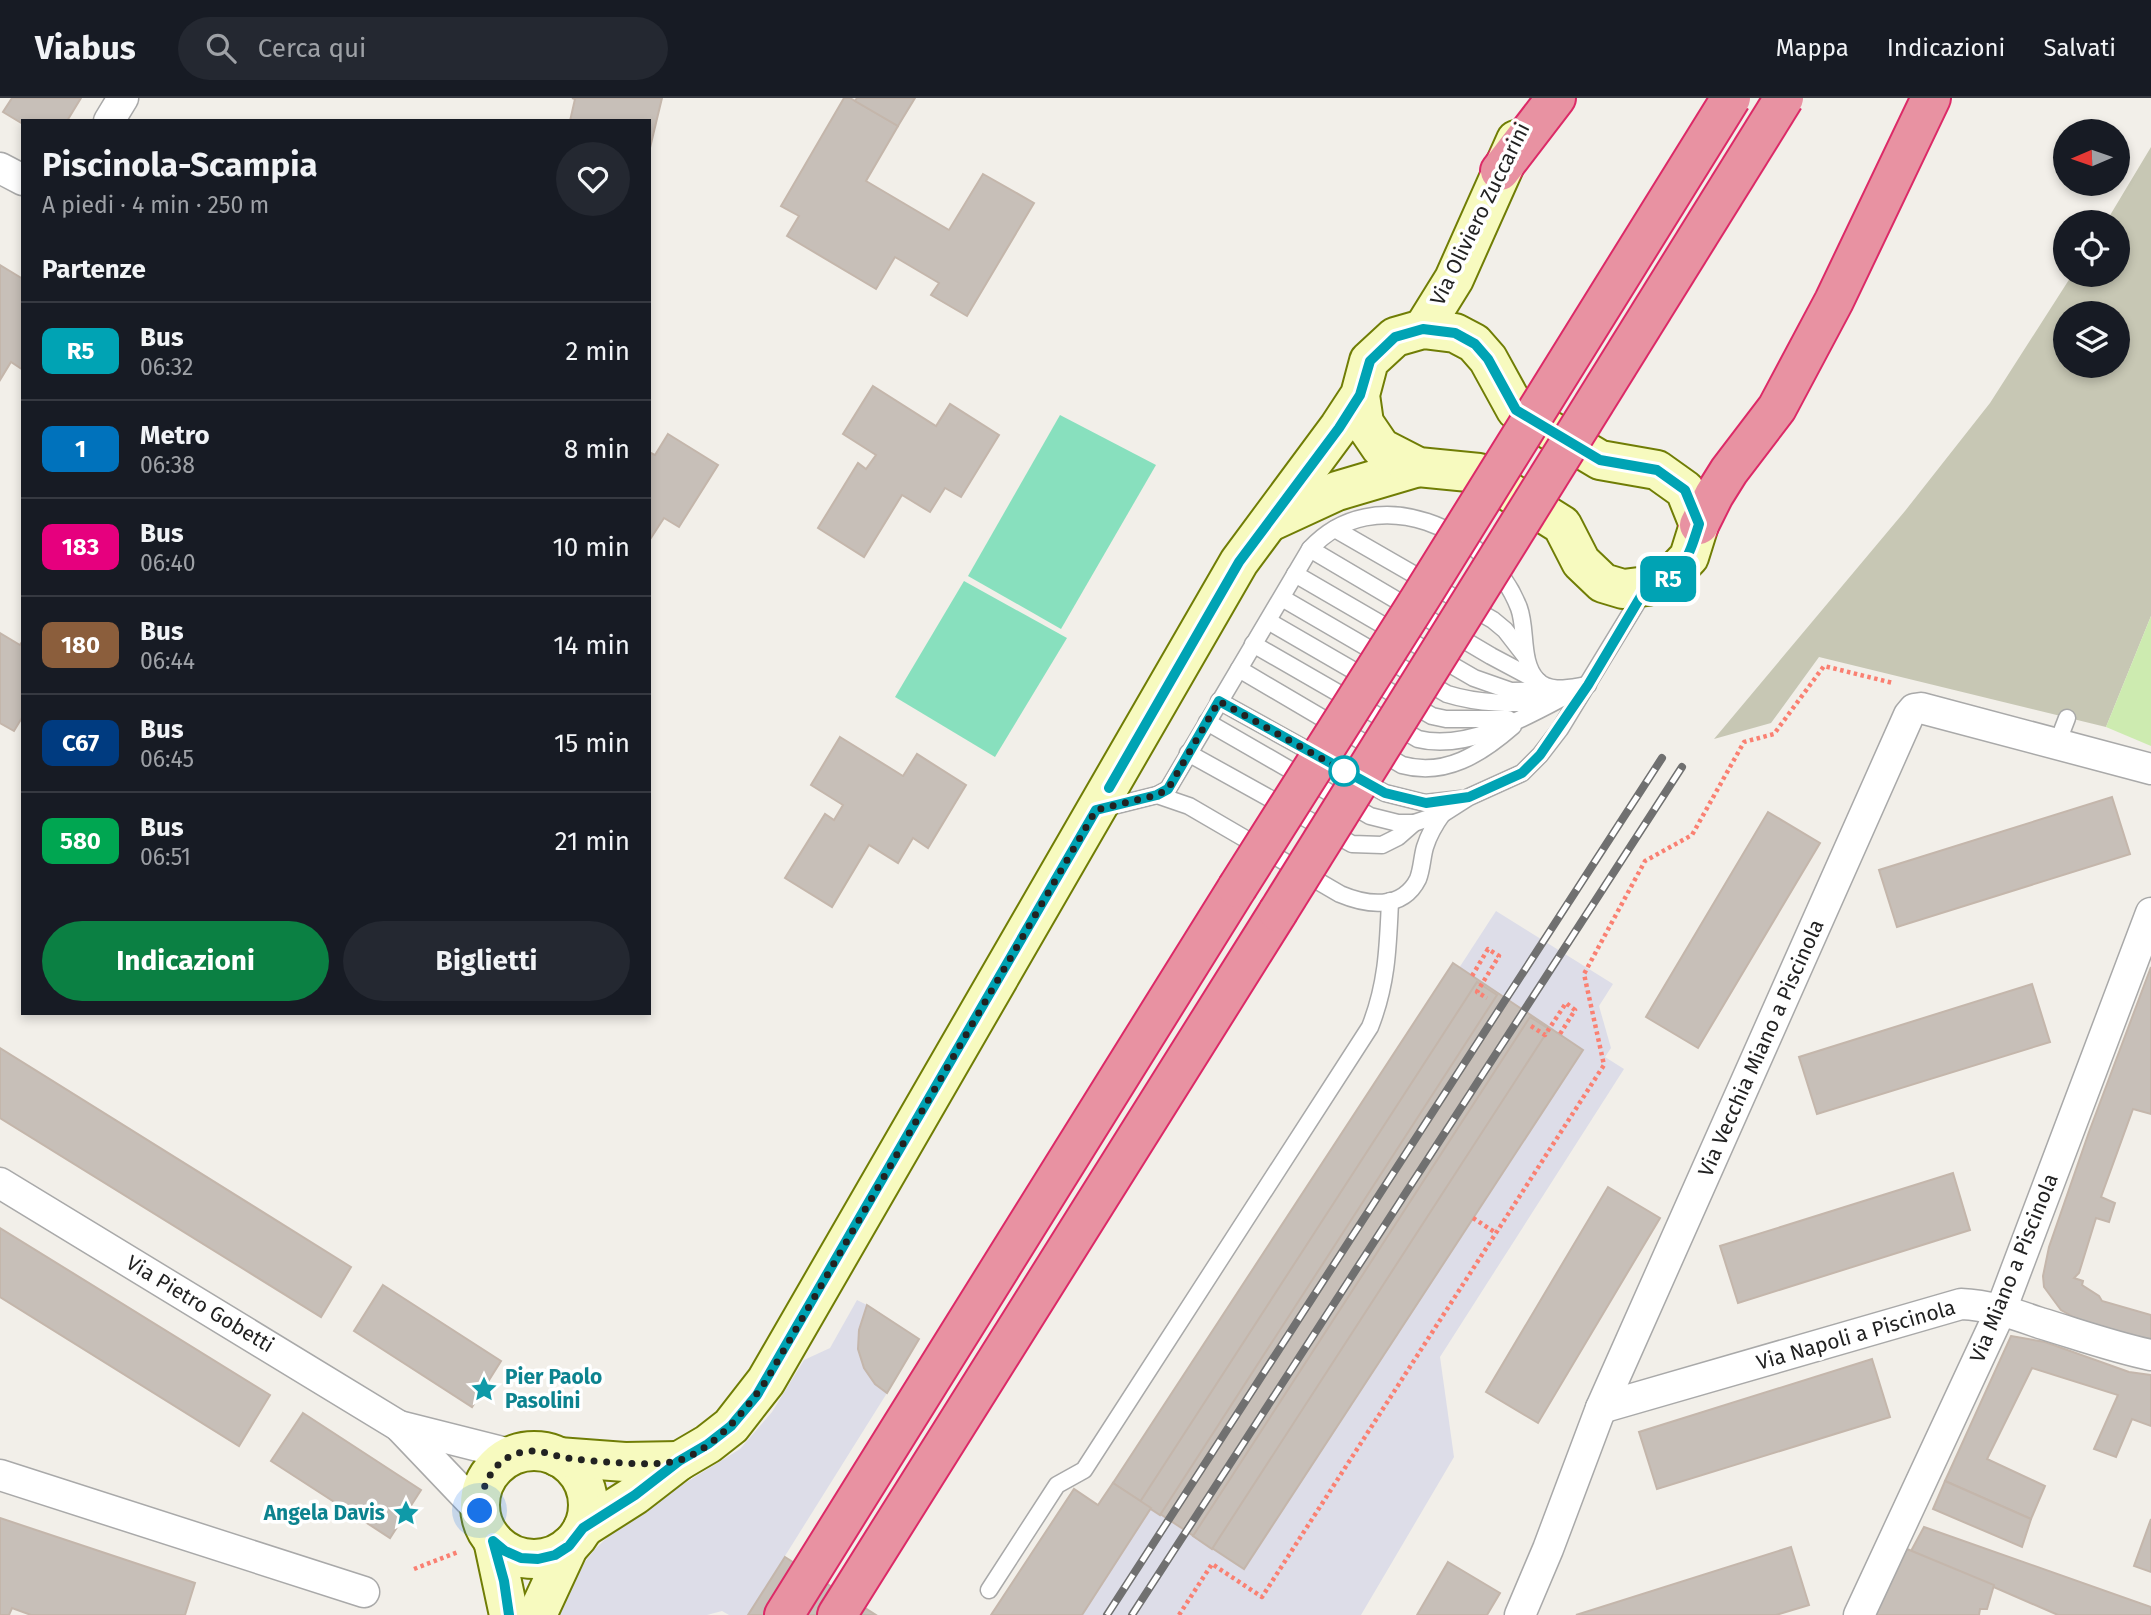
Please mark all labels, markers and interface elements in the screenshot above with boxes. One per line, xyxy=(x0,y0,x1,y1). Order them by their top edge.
search box xyxy=(178,17,668,80)
text: Viabus xyxy=(35,28,136,68)
icon: search xyxy=(202,29,240,67)
text: Cerca qui xyxy=(258,33,366,64)
text: Mappa xyxy=(1776,34,1849,62)
text: Indicazioni xyxy=(1887,34,2005,62)
text: Salvati xyxy=(2043,34,2116,62)
street label: Via Oliviero Zuccarini xyxy=(1424,118,1536,310)
north arrow xyxy=(2053,119,2130,196)
map controls xyxy=(2053,119,2130,378)
button: heart xyxy=(556,142,630,216)
text: Piscinola-Scampia xyxy=(42,145,318,185)
text: A piedi · 4 min · 250 m xyxy=(42,191,269,219)
button: locate xyxy=(2053,210,2130,287)
text: Partenze xyxy=(42,254,146,285)
button: layers xyxy=(2053,301,2130,378)
text: Bus xyxy=(140,322,183,353)
text: 2 min xyxy=(565,336,630,367)
text: R5 xyxy=(67,337,94,365)
text: 06:32 xyxy=(140,353,193,381)
text: Metro xyxy=(140,420,210,451)
text: 8 min xyxy=(564,434,630,465)
text: 1 xyxy=(75,435,86,463)
text: 06:38 xyxy=(140,451,195,479)
text: Bus xyxy=(140,518,183,549)
text: 10 min xyxy=(552,532,630,563)
text: 183 xyxy=(62,533,99,561)
text: 06:40 xyxy=(140,549,196,577)
line badge: R5 xyxy=(1636,556,1700,602)
text: R5 xyxy=(1654,565,1682,593)
text: Bus xyxy=(140,616,183,647)
text: 14 min xyxy=(553,630,630,661)
text: 180 xyxy=(61,631,100,659)
text: 06:44 xyxy=(140,647,195,675)
text: Bus xyxy=(140,714,183,745)
text: 15 min xyxy=(554,728,630,759)
text: C67 xyxy=(62,729,99,757)
text: 06:45 xyxy=(140,745,194,773)
unlabelled marker xyxy=(1329,756,1359,786)
text: Bus xyxy=(140,812,183,843)
text: 21 min xyxy=(555,826,630,857)
text: 580 xyxy=(60,827,101,855)
text: 06:51 xyxy=(140,843,191,871)
street label: Via Vecchia Miano a Piscinola xyxy=(1692,915,1830,1181)
button: Indicazioni xyxy=(42,921,329,1001)
button: Biglietti xyxy=(343,921,630,1001)
street label: Via Miano a Piscinola xyxy=(1964,1170,2064,1366)
street label: Via Pietro Gobetti xyxy=(121,1250,279,1358)
street label: Via Napoli a Piscinola xyxy=(1754,1294,1958,1376)
place label: Pier Paolo Pasolini xyxy=(505,1364,602,1414)
place icon: Pier Paolo Pasolini xyxy=(469,1374,499,1404)
your location xyxy=(462,1493,497,1528)
place icon: Angela Davis xyxy=(391,1498,421,1528)
place label: Angela Davis xyxy=(263,1500,385,1526)

